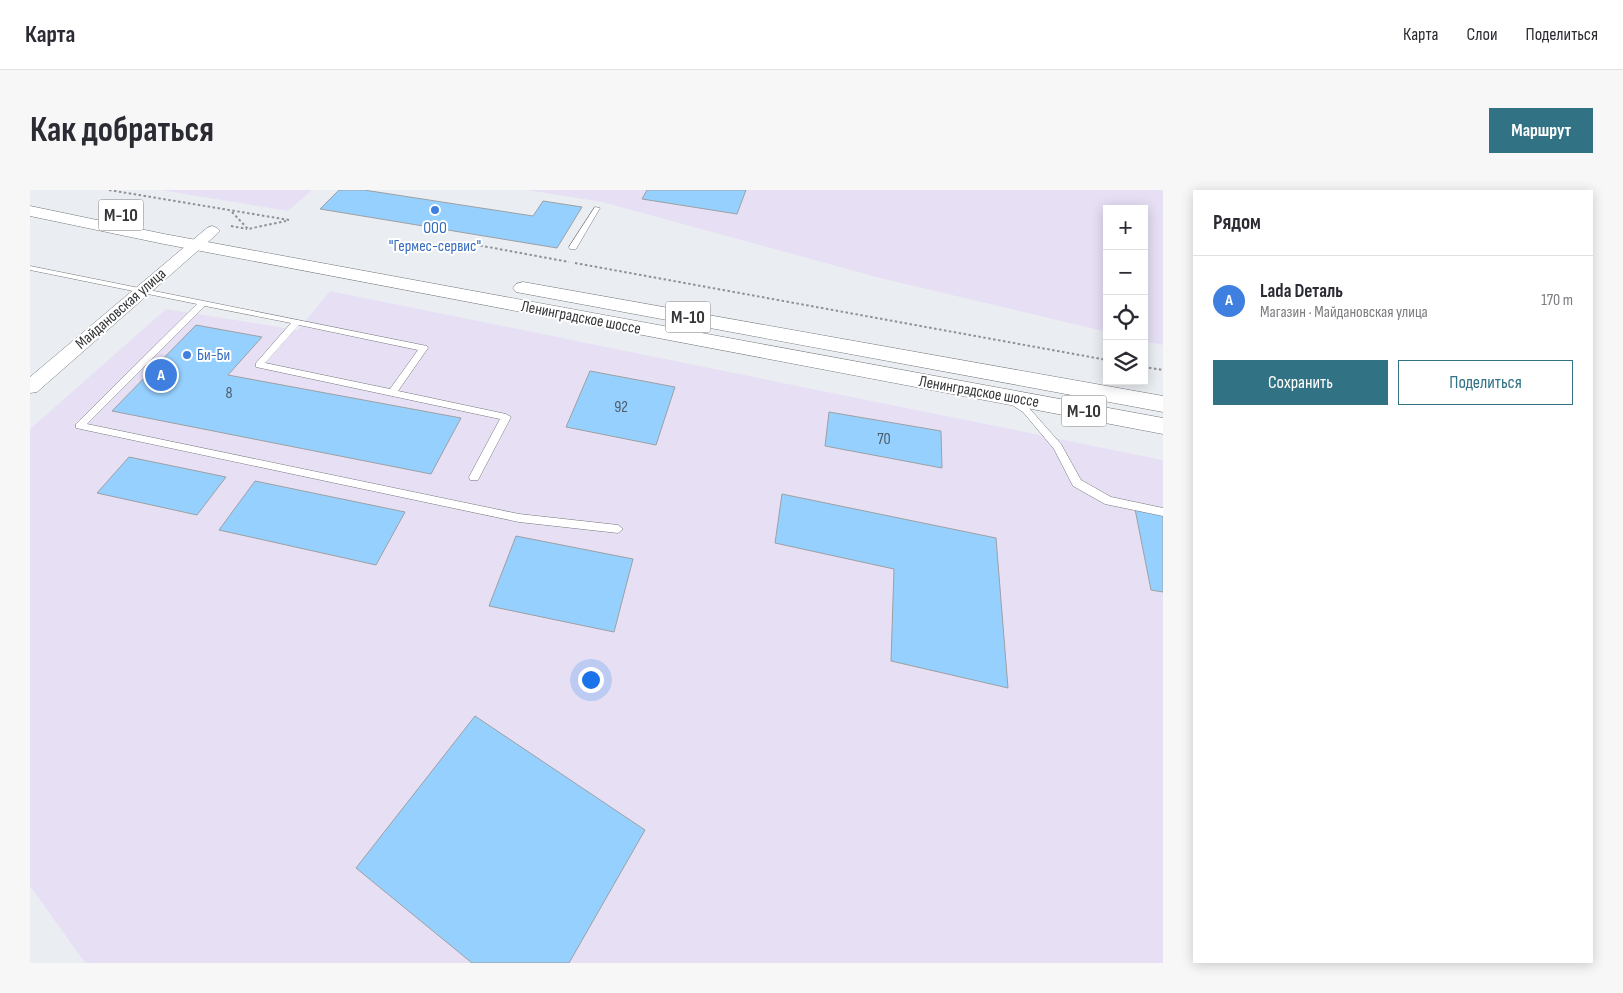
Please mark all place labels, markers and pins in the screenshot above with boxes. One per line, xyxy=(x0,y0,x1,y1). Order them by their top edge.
marker: ООО "Гермес-сервис" xyxy=(429,204,441,216)
place label: ООО "Гермес-сервис" xyxy=(389,219,481,256)
place label: Би-Би xyxy=(197,346,230,365)
marker: Би-Би xyxy=(181,349,193,361)
pin: A xyxy=(145,356,177,394)

